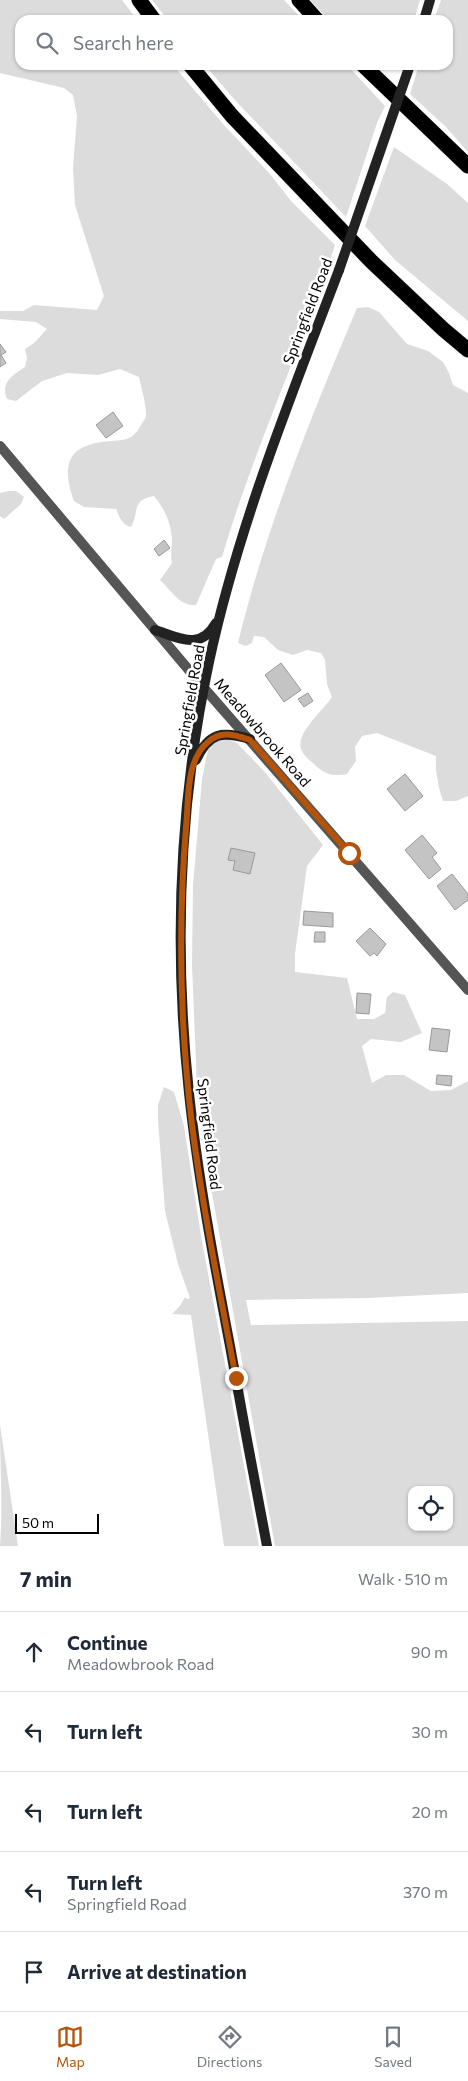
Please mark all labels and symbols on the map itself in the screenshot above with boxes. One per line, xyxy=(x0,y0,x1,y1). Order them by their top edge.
street label: Springfield Road xyxy=(278,255,336,367)
street label: Springfield Road xyxy=(170,643,208,757)
street label: Meadowbrook Road xyxy=(211,674,315,790)
route start xyxy=(338,842,361,865)
street label: Springfield Road xyxy=(194,1077,226,1191)
route end xyxy=(225,1367,248,1390)
scale bar xyxy=(15,1511,99,1534)

